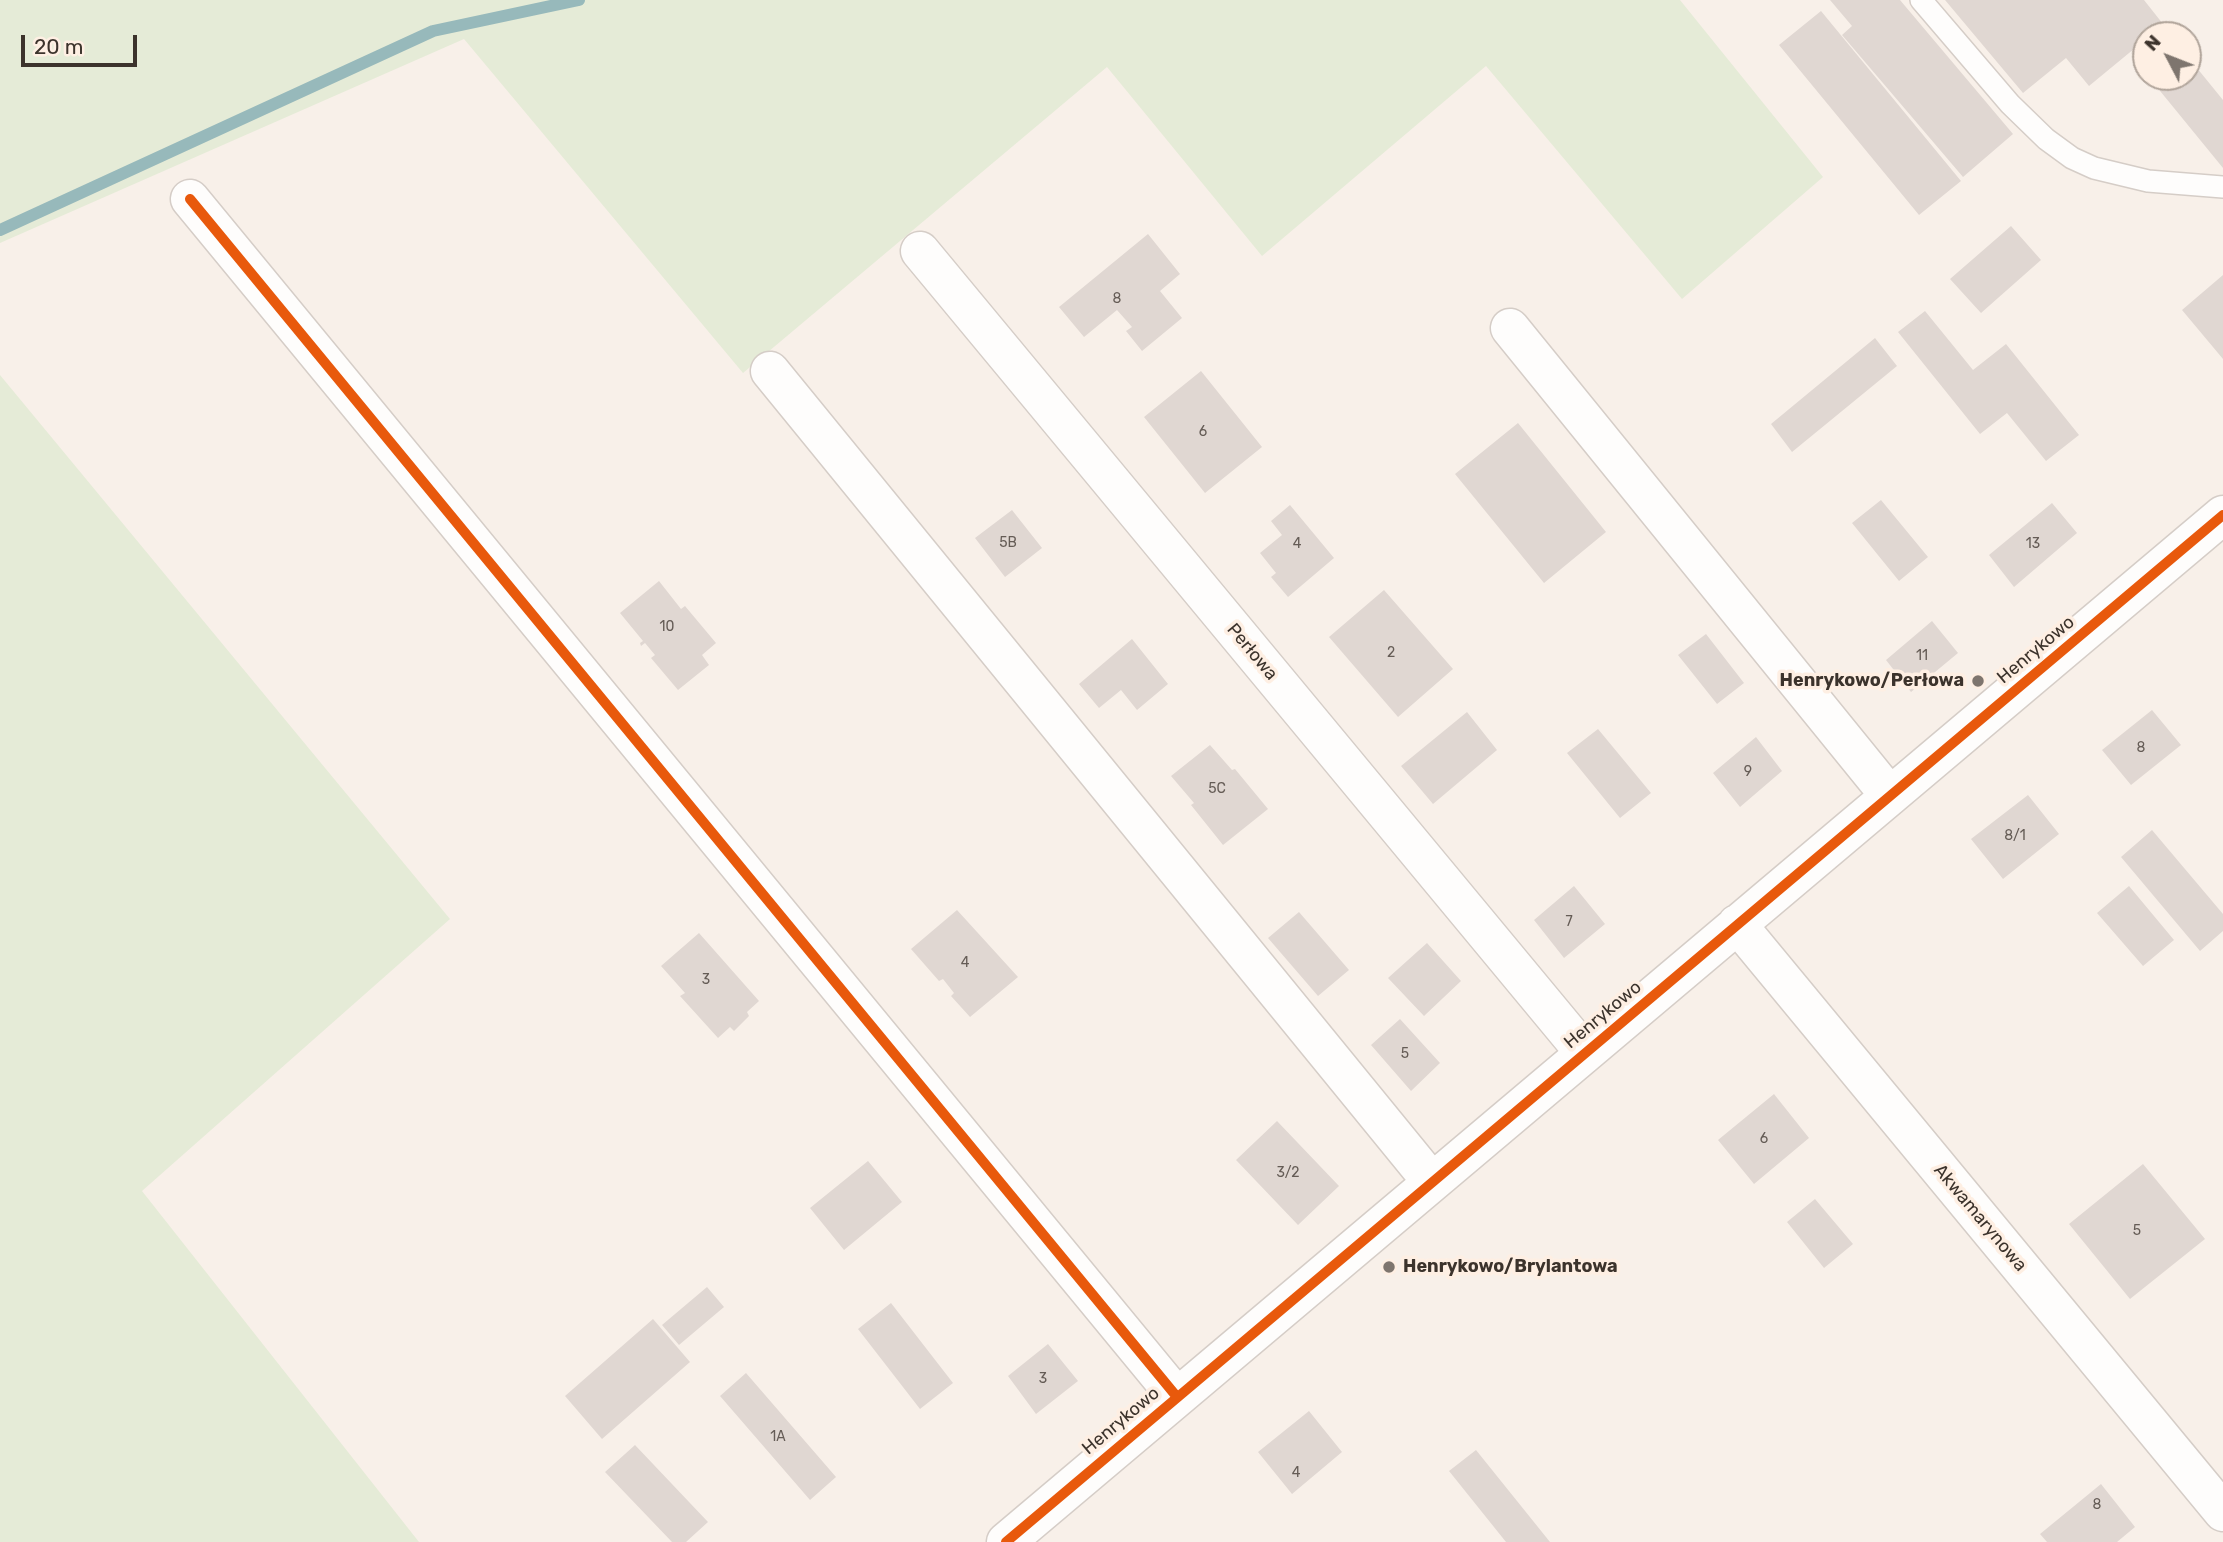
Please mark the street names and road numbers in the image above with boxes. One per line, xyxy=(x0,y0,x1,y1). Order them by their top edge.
street label: Henrykowo xyxy=(1993,611,2079,689)
street label: Perłowa xyxy=(1222,619,1282,685)
street label: Henrykowo xyxy=(1560,976,1646,1054)
street label: Akwamarynowa xyxy=(1929,1160,2031,1276)
street label: Henrykowo xyxy=(1078,1382,1164,1460)

